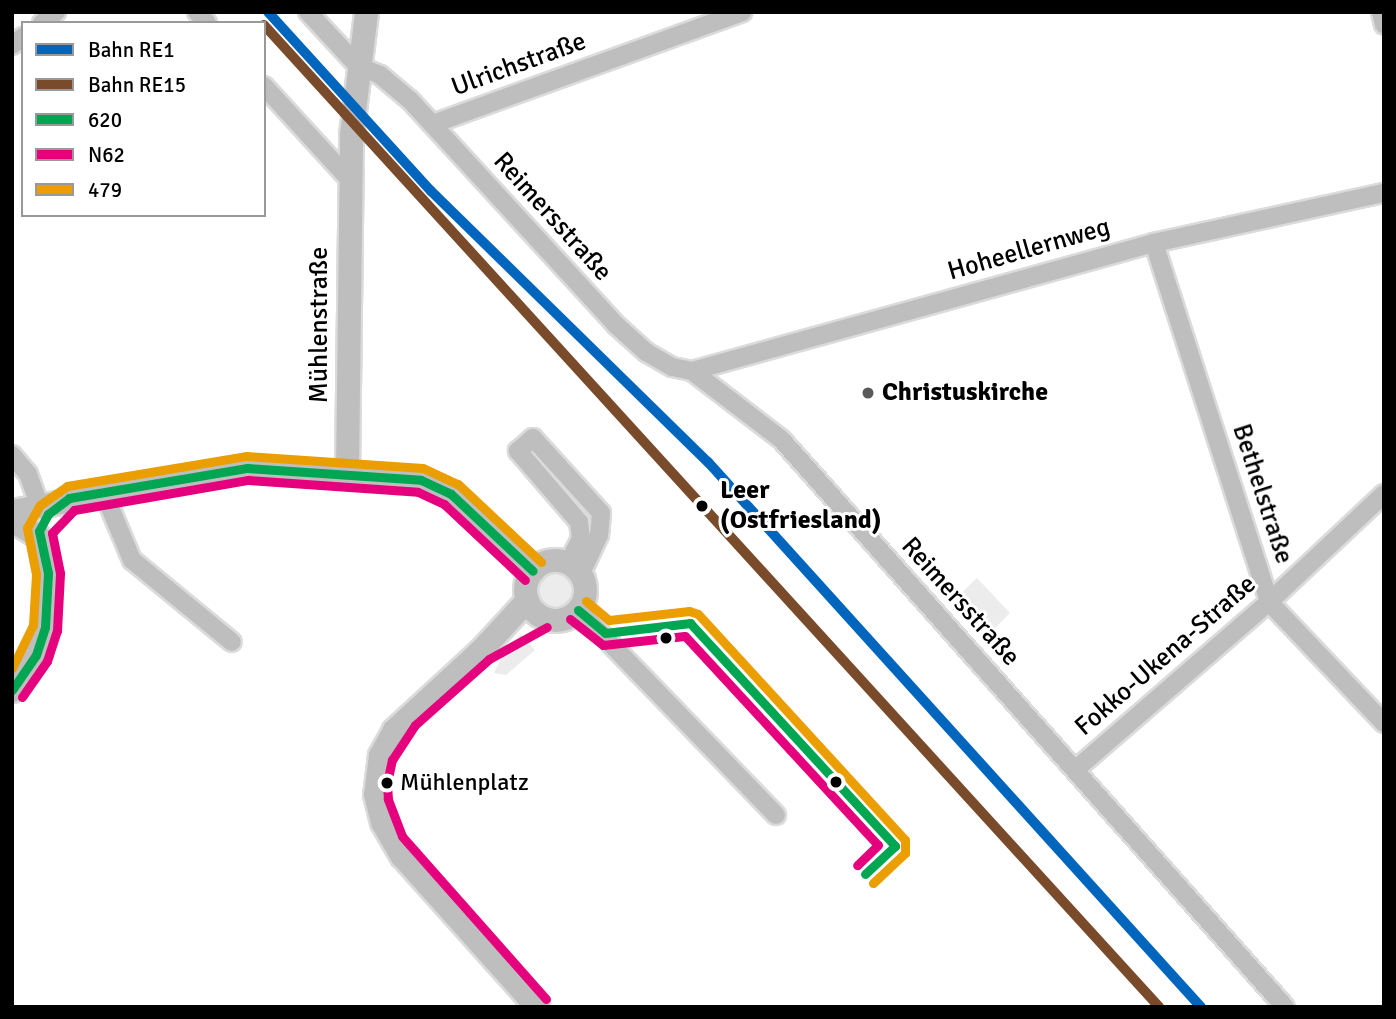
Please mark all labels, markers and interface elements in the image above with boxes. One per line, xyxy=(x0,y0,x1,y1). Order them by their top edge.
legend xyxy=(21,21,266,217)
street label: Ulrichstraße xyxy=(447,26,591,104)
text: Bahn RE1 xyxy=(88,37,175,63)
text: Bahn RE15 xyxy=(88,72,186,98)
text: 620 xyxy=(88,107,122,133)
text: N62 xyxy=(88,142,125,168)
street label: Reimersstraße xyxy=(486,146,618,288)
text: 479 xyxy=(88,177,122,203)
street label: Hoheellernweg xyxy=(944,212,1114,288)
street label: Mühlenstraße xyxy=(304,247,336,403)
place label: Christuskirche xyxy=(882,377,1048,409)
marker: Christuskirche xyxy=(860,385,876,401)
street label: Bethelstraße xyxy=(1225,420,1299,568)
place label: Leer (Ostfriesland) xyxy=(720,475,882,536)
marker: Leer (Ostfriesland) xyxy=(691,495,713,517)
street label: Reimersstraße xyxy=(894,531,1026,673)
street label: Fokko-Ukena-Straße xyxy=(1069,569,1263,743)
unlabelled marker xyxy=(659,631,673,645)
place label: Mühlenplatz xyxy=(400,769,529,797)
unlabelled marker xyxy=(829,775,843,789)
marker: Mühlenplatz xyxy=(380,776,394,790)

